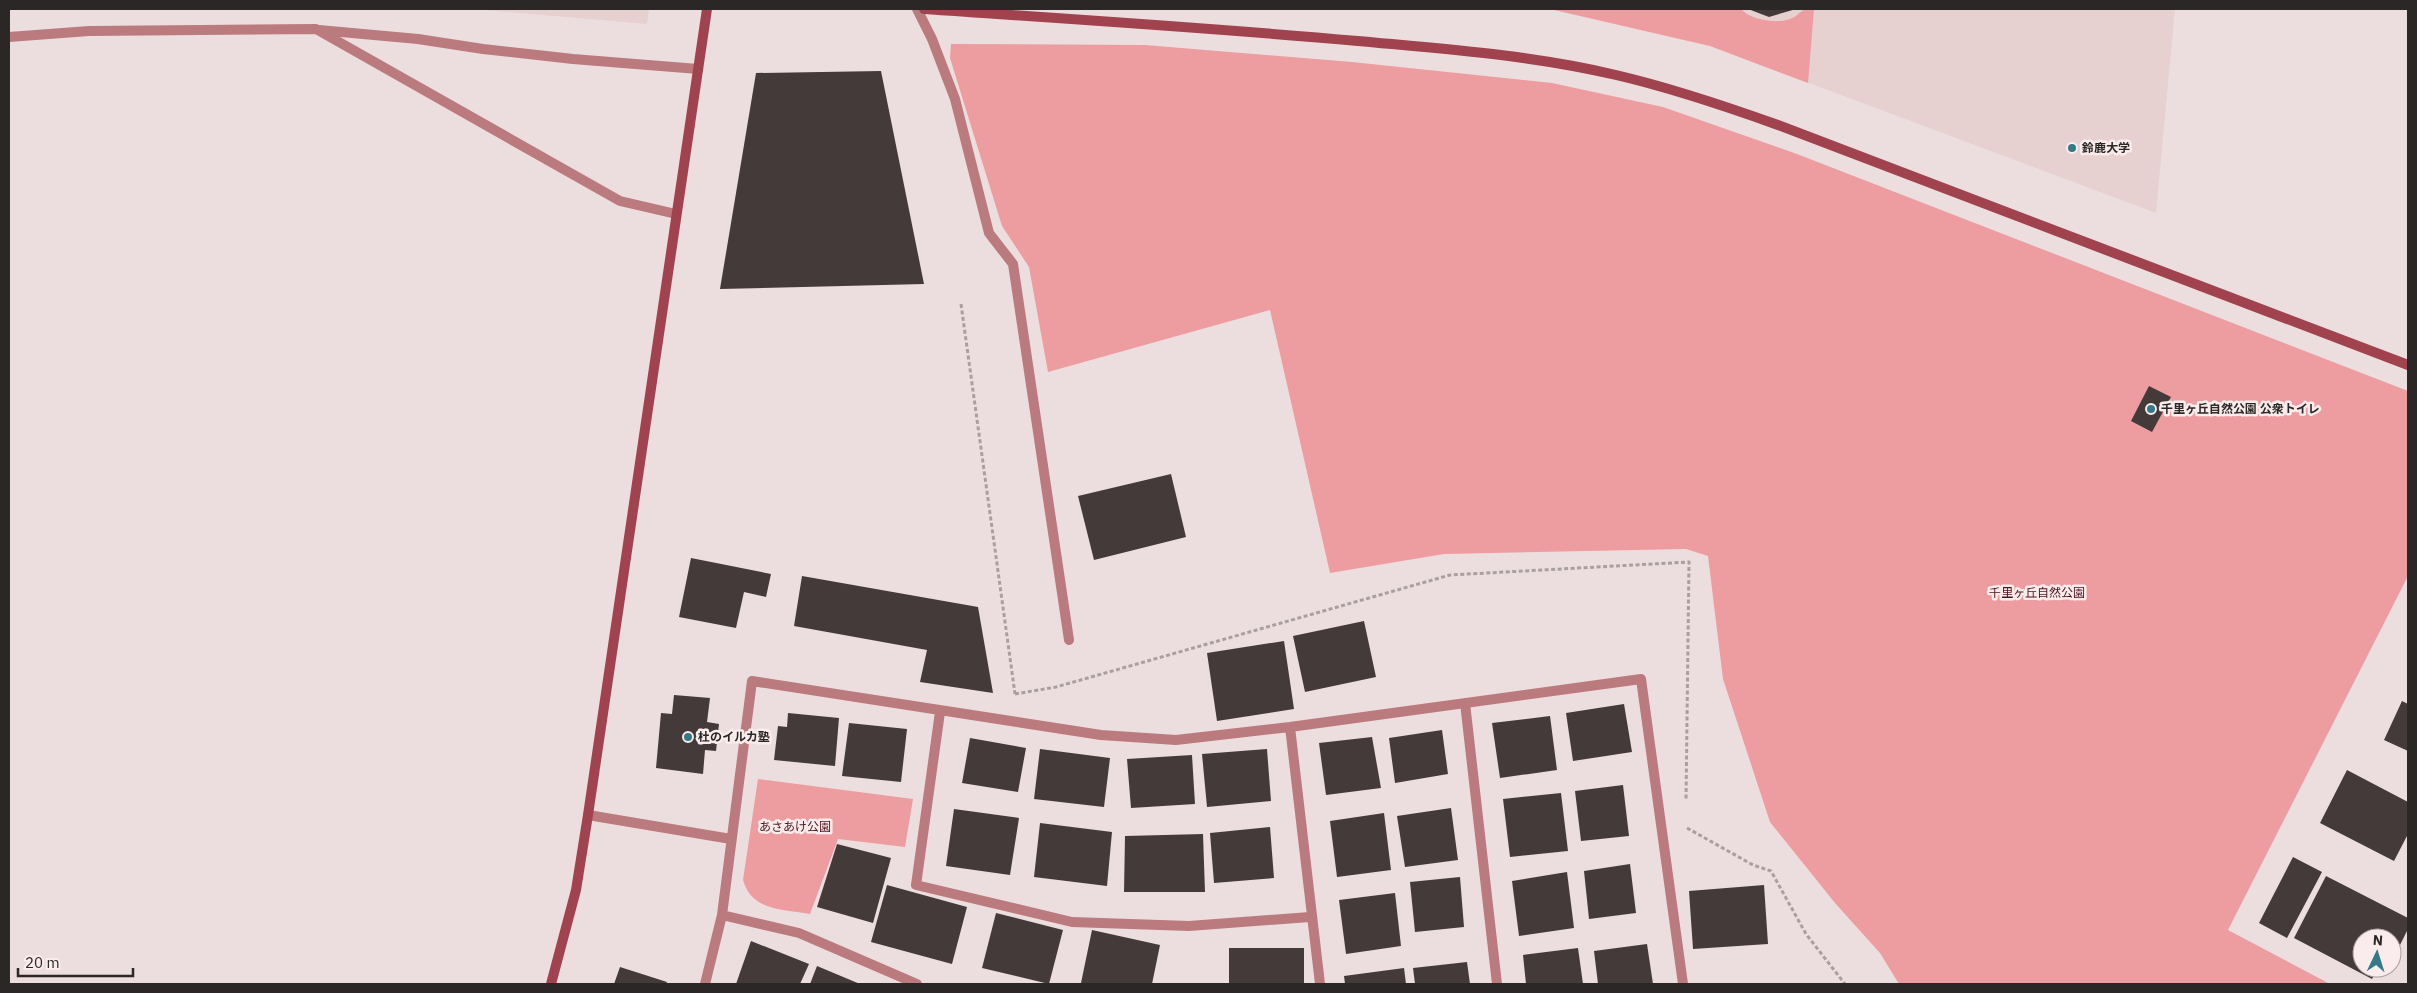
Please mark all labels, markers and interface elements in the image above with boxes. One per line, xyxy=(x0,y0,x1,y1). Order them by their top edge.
place label: 鈴鹿大学 xyxy=(2081,140,2130,155)
marker: 鈴鹿大学 xyxy=(2066,142,2078,154)
place label: 千里ヶ丘自然公園 公衆トイレ xyxy=(2161,401,2320,416)
marker: 千里ヶ丘自然公園 公衆トイレ xyxy=(2145,403,2157,415)
park label: 千里ヶ丘自然公園 xyxy=(1989,585,2085,600)
place label: 杜のイルカ塾 xyxy=(698,729,770,744)
marker: 杜のイルカ塾 xyxy=(682,731,694,743)
park label: あさあけ公園 xyxy=(759,819,831,834)
north arrow xyxy=(2352,928,2402,978)
text: N xyxy=(2372,931,2384,949)
scale bar xyxy=(18,946,132,978)
text: 20 m xyxy=(25,953,60,972)

